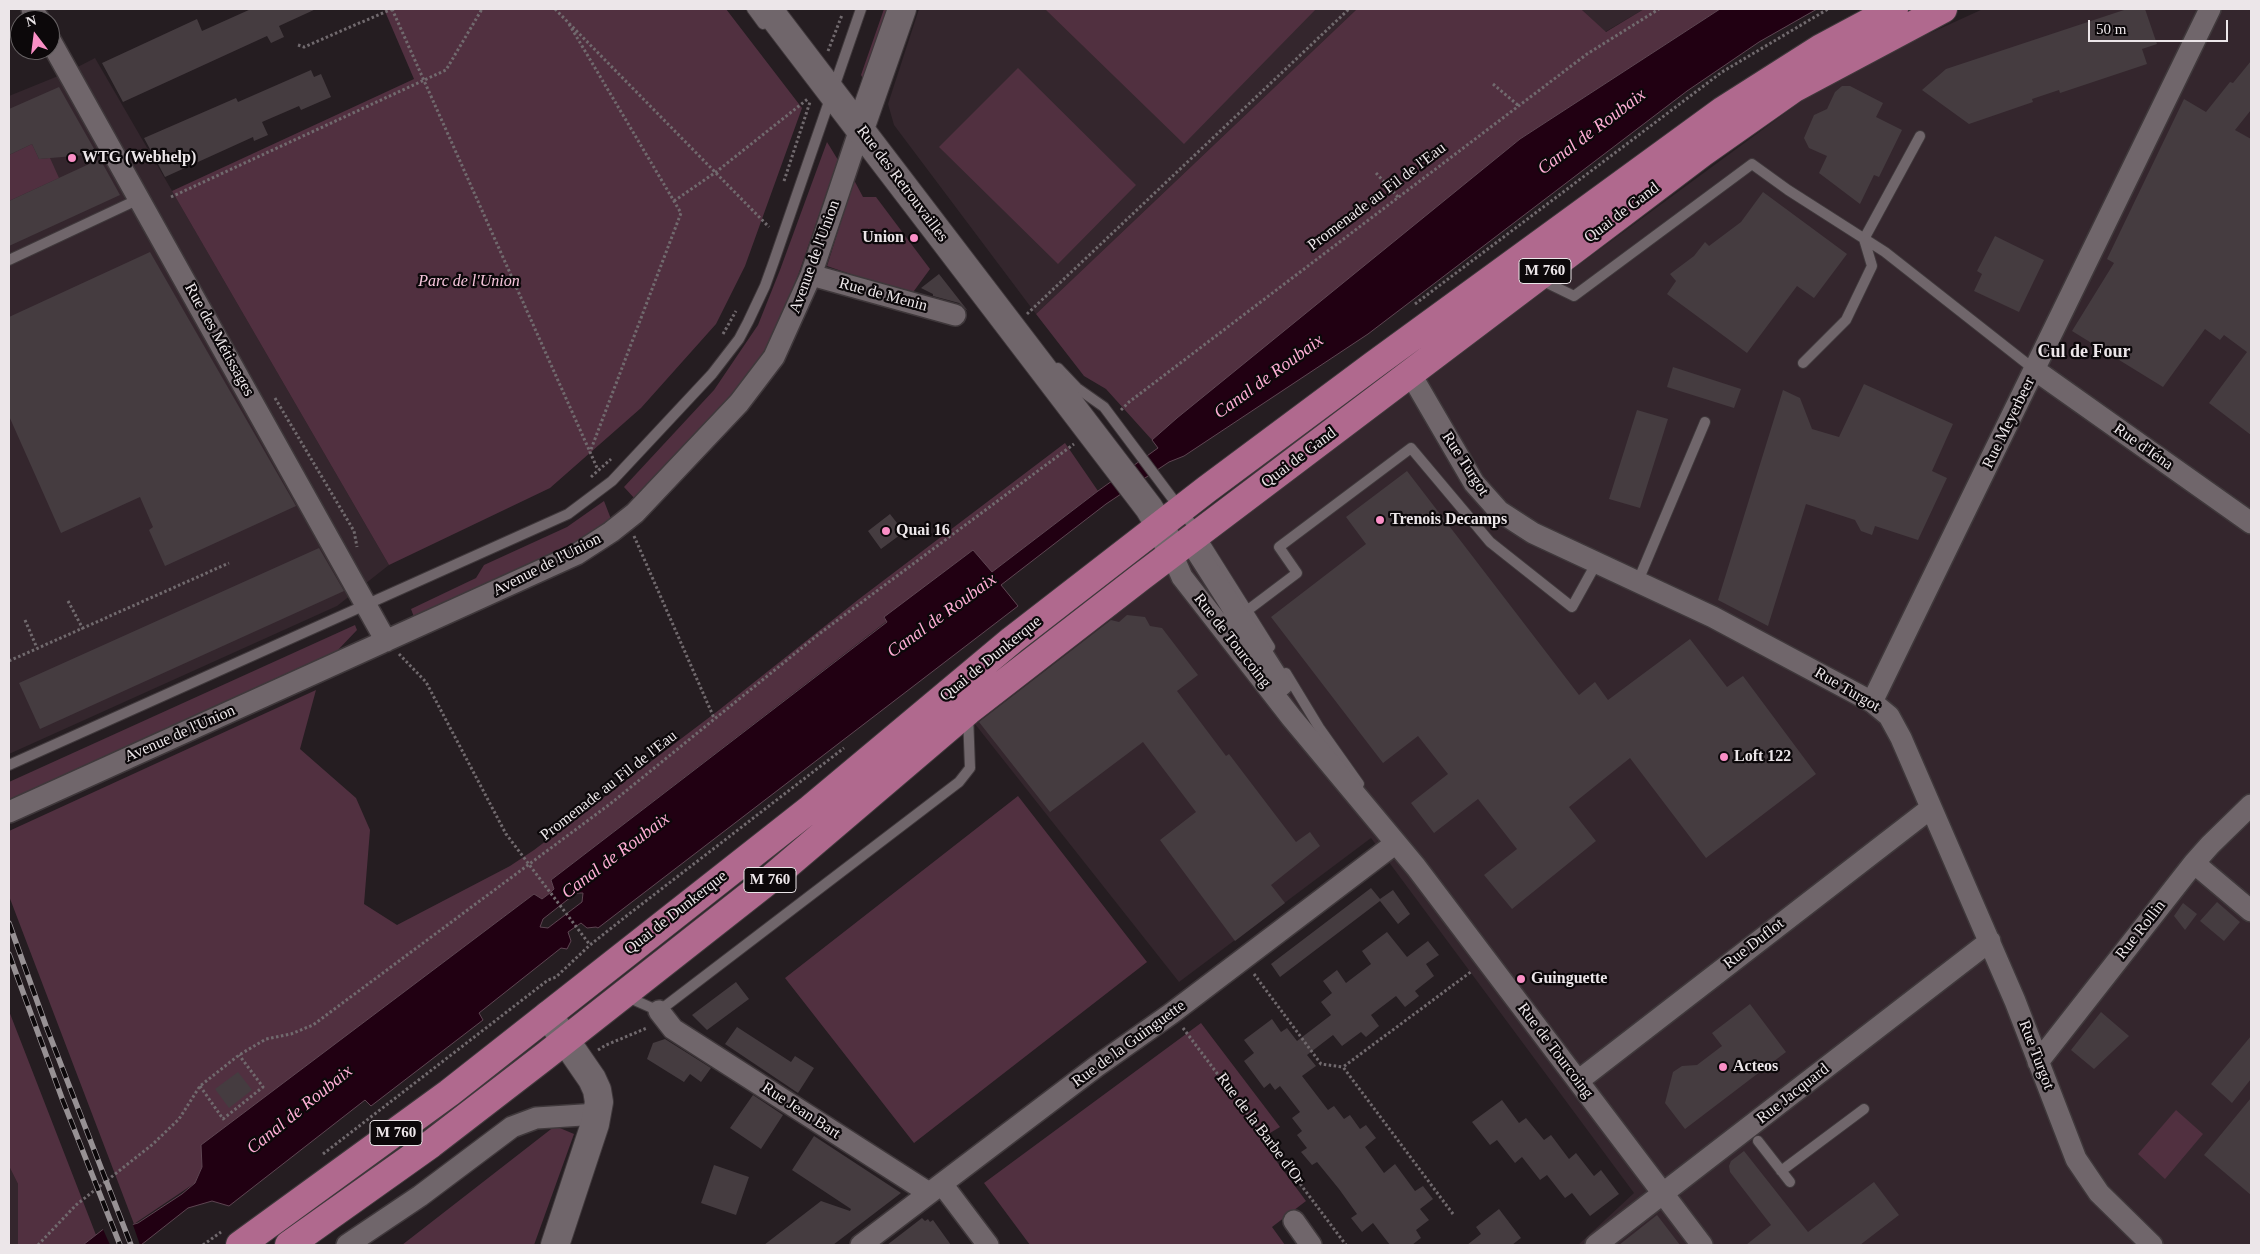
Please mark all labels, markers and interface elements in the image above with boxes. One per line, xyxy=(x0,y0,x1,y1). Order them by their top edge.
north arrow xyxy=(10,10,60,60)
scale bar xyxy=(2090,10,2230,42)
text: N xyxy=(24,12,38,30)
text: 50 m xyxy=(2096,21,2126,37)
water label: Canal de Roubaix xyxy=(1534,84,1650,180)
street label: Rue des Retrouvailles xyxy=(852,122,952,246)
street label: Promenade au Fil de l'Eau xyxy=(1304,139,1450,255)
place label: WTG (Webhelp) xyxy=(82,148,196,168)
marker: WTG (Webhelp) xyxy=(66,152,78,164)
street label: Quai de Gand xyxy=(1581,179,1663,247)
street label: Avenue de l'Union xyxy=(786,198,844,316)
place label: Union xyxy=(862,228,904,248)
marker: Union xyxy=(908,232,920,244)
road number: M 760 xyxy=(1519,258,1571,284)
park label: Parc de l'Union xyxy=(418,272,520,292)
street label: Rue de Menin xyxy=(837,274,929,316)
street label: Rue des Métissages xyxy=(180,280,258,400)
water label: Canal de Roubaix xyxy=(1210,330,1328,424)
district label: Cul de Four xyxy=(2037,341,2131,363)
street label: Rue Meyerbeer xyxy=(1979,374,2039,472)
street label: Rue d'Iéna xyxy=(2110,420,2176,474)
street label: Quai de Gand xyxy=(1258,424,1340,492)
street label: Rue Turgot xyxy=(1437,428,1493,500)
place label: Trenois Decamps xyxy=(1390,510,1507,530)
marker: Trenois Decamps xyxy=(1374,514,1386,526)
place label: Quai 16 xyxy=(896,521,950,541)
marker: Quai 16 xyxy=(880,525,892,537)
street label: Avenue de l'Union xyxy=(490,529,604,601)
water label: Canal de Roubaix xyxy=(883,569,1001,663)
street label: Rue de Tourcoing xyxy=(1189,590,1275,692)
street label: Quai de Dunkerque xyxy=(936,612,1046,706)
street label: Rue Turgot xyxy=(1811,664,1883,716)
street label: Avenue de l'Union xyxy=(122,701,238,767)
street label: Promenade au Fil de l'Eau xyxy=(537,727,681,845)
place label: Loft 122 xyxy=(1734,747,1791,767)
marker: Loft 122 xyxy=(1718,751,1730,763)
water label: Canal de Roubaix xyxy=(558,808,674,904)
street label: Quai de Dunkerque xyxy=(621,867,731,959)
road number: M 760 xyxy=(744,868,796,892)
street label: Rue Rollin xyxy=(2112,897,2170,963)
street label: Rue Duflot xyxy=(1720,914,1788,974)
place label: Guinguette xyxy=(1531,969,1607,989)
marker: Guinguette xyxy=(1515,973,1527,985)
street label: Rue de la Guinguette xyxy=(1069,996,1189,1092)
street label: Rue de Tourcoing xyxy=(1513,1000,1597,1102)
street label: Rue Turgot xyxy=(2014,1018,2058,1092)
place label: Acteos xyxy=(1733,1057,1778,1077)
street label: Rue Jacquard xyxy=(1753,1060,1833,1128)
water label: Canal de Roubaix xyxy=(243,1061,357,1159)
marker: Acteos xyxy=(1717,1061,1729,1073)
street label: Rue de la Barbe d'Or xyxy=(1212,1070,1308,1188)
street label: Rue Jean Bart xyxy=(758,1079,844,1143)
road number: M 760 xyxy=(370,1120,422,1146)

